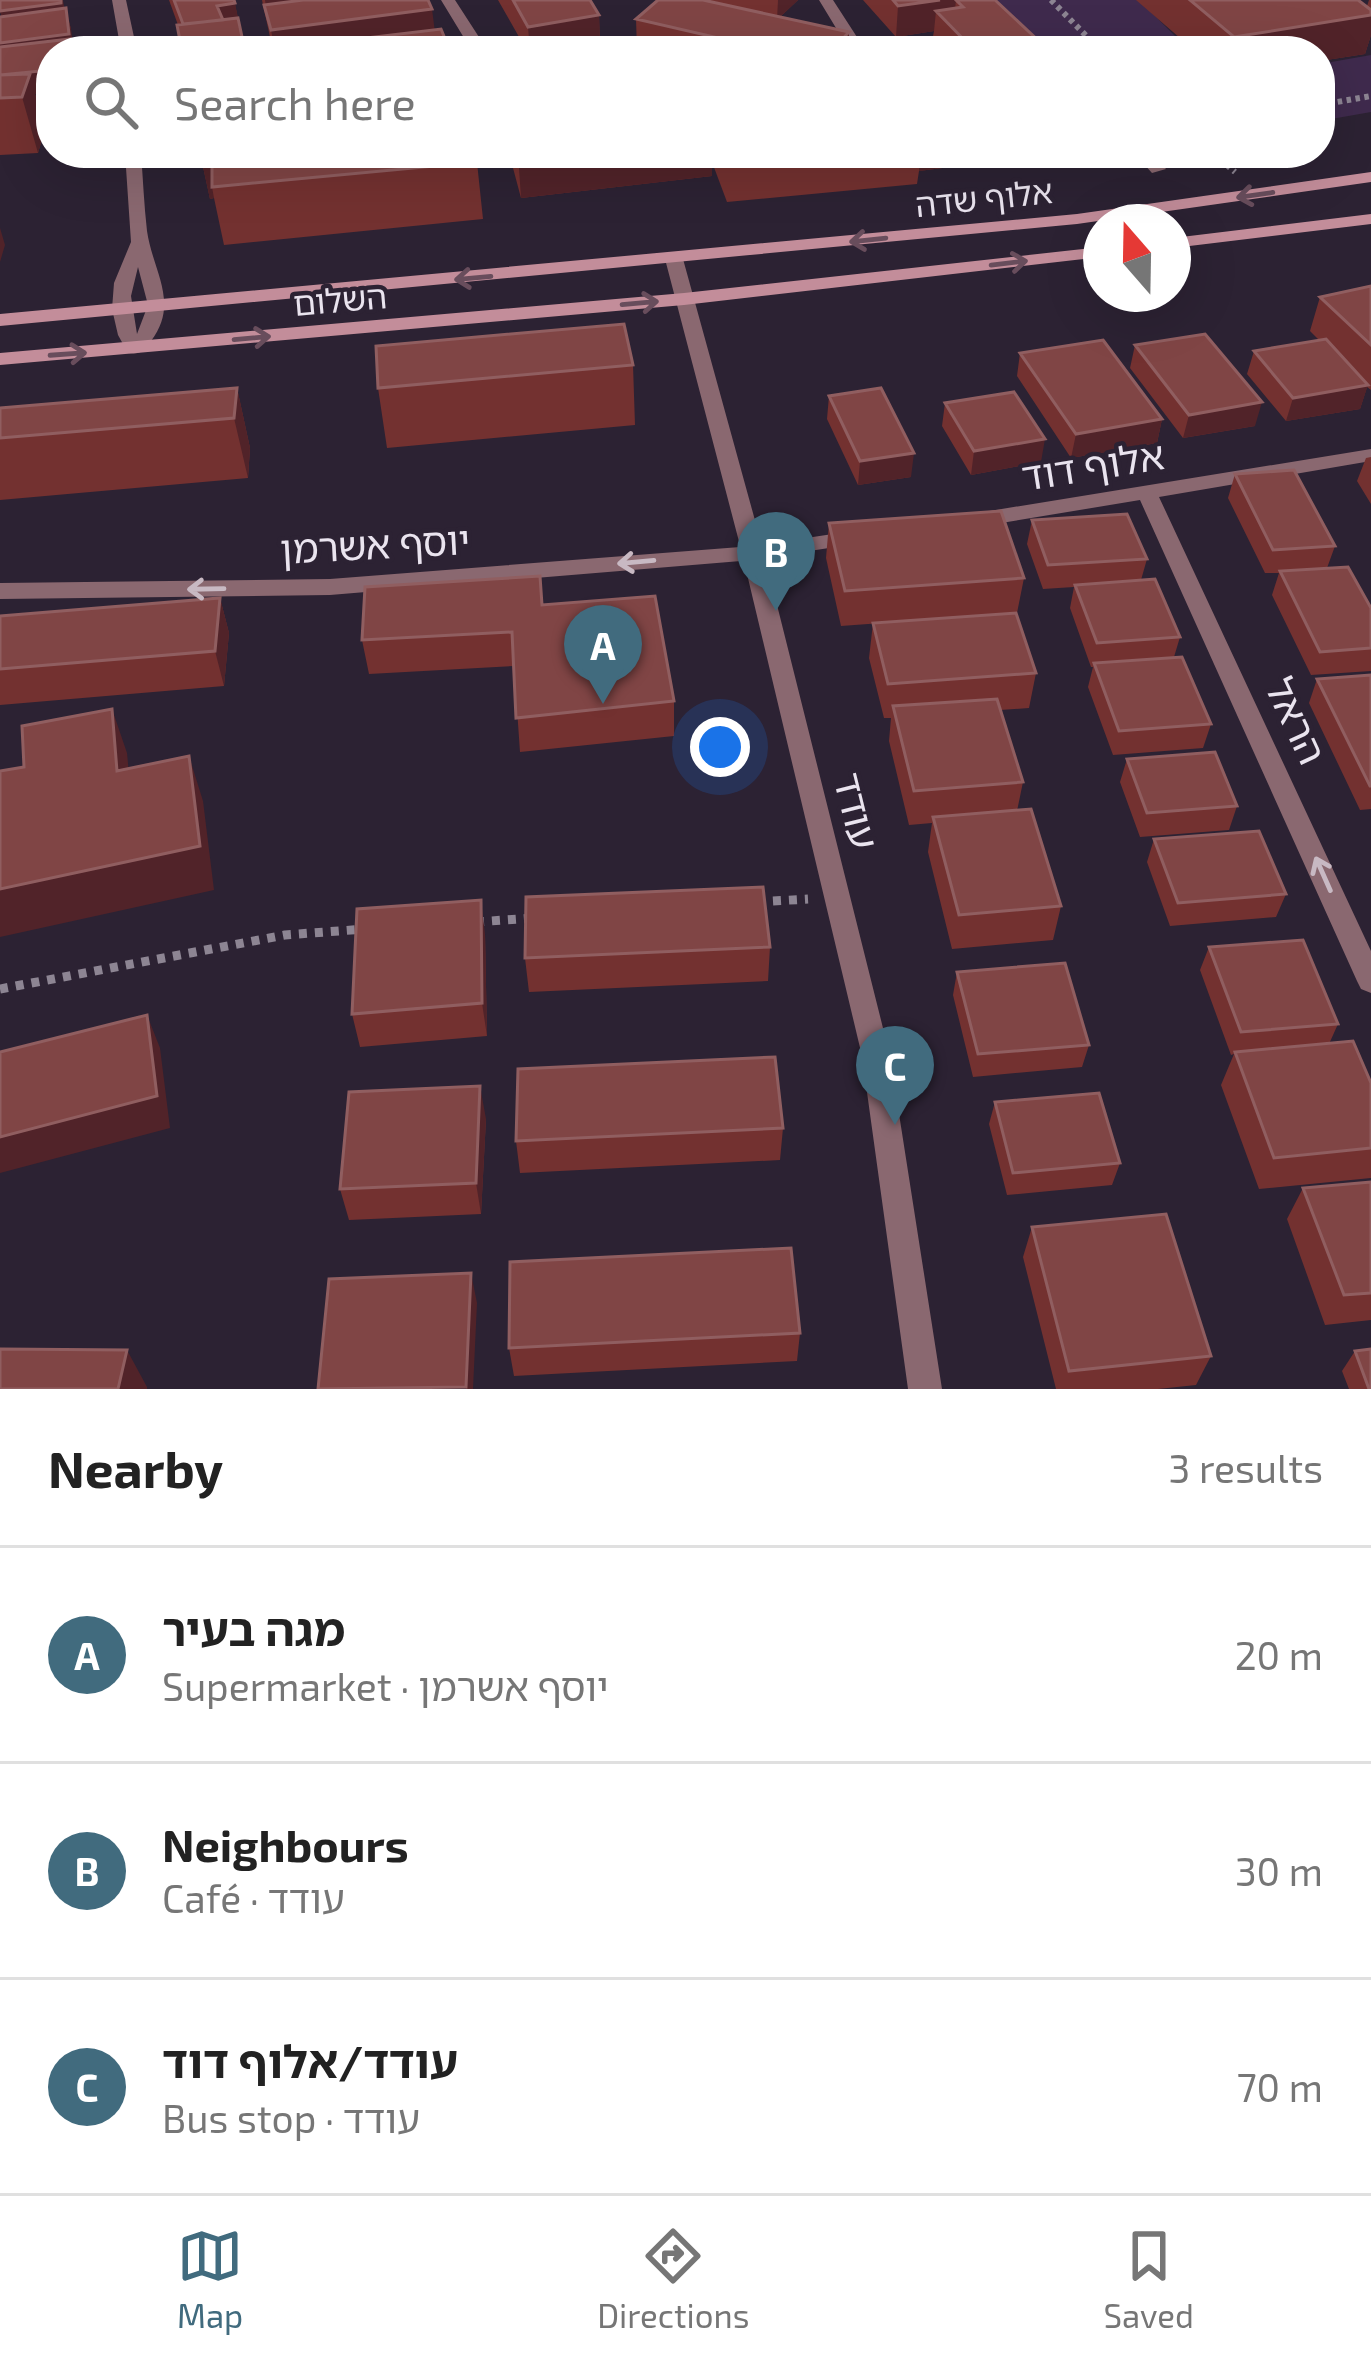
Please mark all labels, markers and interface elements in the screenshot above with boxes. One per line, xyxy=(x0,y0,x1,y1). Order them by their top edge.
search box xyxy=(36,36,1335,168)
icon: search xyxy=(78,69,144,135)
text: Search here xyxy=(174,75,416,129)
street label: אלוף שדה xyxy=(913,170,1054,224)
one-way arrow xyxy=(1237,184,1276,207)
north arrow xyxy=(1083,204,1191,312)
one-way arrow xyxy=(849,229,888,252)
one-way arrow xyxy=(989,251,1028,273)
one-way arrow xyxy=(455,267,494,290)
street label: השלום xyxy=(291,275,389,323)
one-way arrow xyxy=(620,291,659,314)
one-way arrow xyxy=(232,326,271,349)
one-way arrow xyxy=(48,342,87,365)
street label: אלוף דוד xyxy=(1018,430,1167,499)
pin: B xyxy=(737,512,815,611)
street label: יוסף אשרמן xyxy=(279,515,471,572)
one-way arrow xyxy=(618,551,657,574)
one-way arrow xyxy=(187,577,226,600)
pin: A xyxy=(564,605,642,704)
street label: הראל xyxy=(1257,670,1338,771)
your location xyxy=(690,717,750,777)
street label: עודד xyxy=(825,768,890,854)
one-way arrow xyxy=(1311,857,1333,893)
pin: C xyxy=(856,1026,934,1125)
text: Nearby xyxy=(48,1437,223,1498)
text: 3 results xyxy=(1169,1444,1323,1491)
text: מגה בעיר xyxy=(162,1601,345,1655)
text: A xyxy=(74,1631,100,1678)
text: 20 m xyxy=(1235,1631,1323,1678)
text: Supermarket · יוסף אשרמן xyxy=(162,1662,609,1709)
text: Neighbours xyxy=(162,1817,409,1871)
text: B xyxy=(75,1847,99,1894)
text: 30 m xyxy=(1235,1847,1323,1894)
text: Café · עודד xyxy=(162,1874,345,1921)
text: עודד/אלוף דוד xyxy=(162,2033,458,2087)
text: C xyxy=(76,2063,98,2110)
text: 70 m xyxy=(1237,2063,1323,2110)
text: Bus stop · עודד xyxy=(162,2094,420,2141)
tab: Map xyxy=(177,2223,243,2335)
tab: Directions xyxy=(597,2223,749,2335)
tab: Saved xyxy=(1103,2223,1194,2335)

